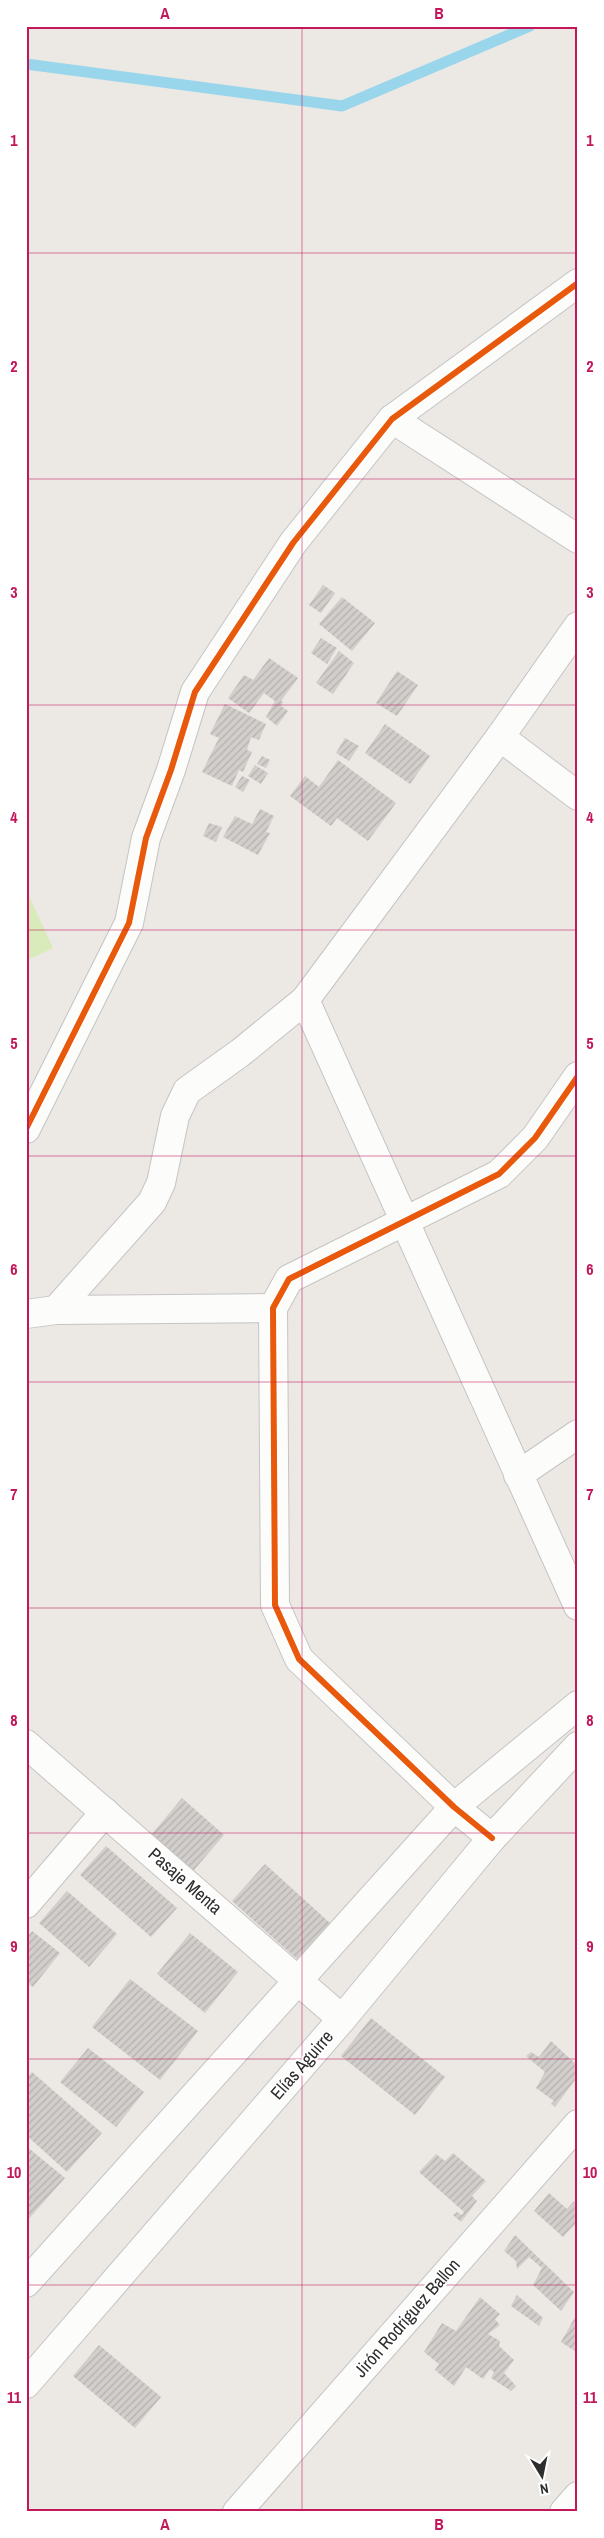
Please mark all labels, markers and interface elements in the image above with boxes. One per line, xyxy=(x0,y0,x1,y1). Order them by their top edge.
text: A xyxy=(160,2,170,24)
text: B xyxy=(434,2,444,24)
text: 1 xyxy=(10,129,18,151)
text: 1 xyxy=(586,129,594,151)
text: 2 xyxy=(10,355,18,377)
text: 2 xyxy=(586,355,594,377)
text: 3 xyxy=(10,581,18,603)
text: 3 xyxy=(586,581,594,603)
text: 4 xyxy=(10,806,18,828)
text: 4 xyxy=(586,806,594,828)
text: 5 xyxy=(10,1032,18,1054)
text: 5 xyxy=(586,1032,594,1054)
text: 6 xyxy=(10,1258,18,1280)
text: 6 xyxy=(586,1258,594,1280)
text: 7 xyxy=(10,1483,18,1505)
text: 7 xyxy=(586,1483,594,1505)
text: 8 xyxy=(10,1709,18,1731)
text: 8 xyxy=(586,1709,594,1731)
street label: Pasaje Menta xyxy=(143,1842,228,1920)
text: 9 xyxy=(10,1935,18,1957)
text: 9 xyxy=(586,1935,594,1957)
street label: Elías Aguirre xyxy=(264,2025,339,2105)
text: 10 xyxy=(7,2161,21,2183)
text: 10 xyxy=(583,2161,597,2183)
street label: Jirón Rodriguez Ballon xyxy=(348,2253,465,2383)
text: 11 xyxy=(7,2386,22,2408)
text: 11 xyxy=(583,2386,598,2408)
north arrow xyxy=(516,2450,566,2500)
text: N xyxy=(539,2479,550,2498)
text: A xyxy=(160,2513,170,2535)
text: B xyxy=(434,2513,444,2535)

